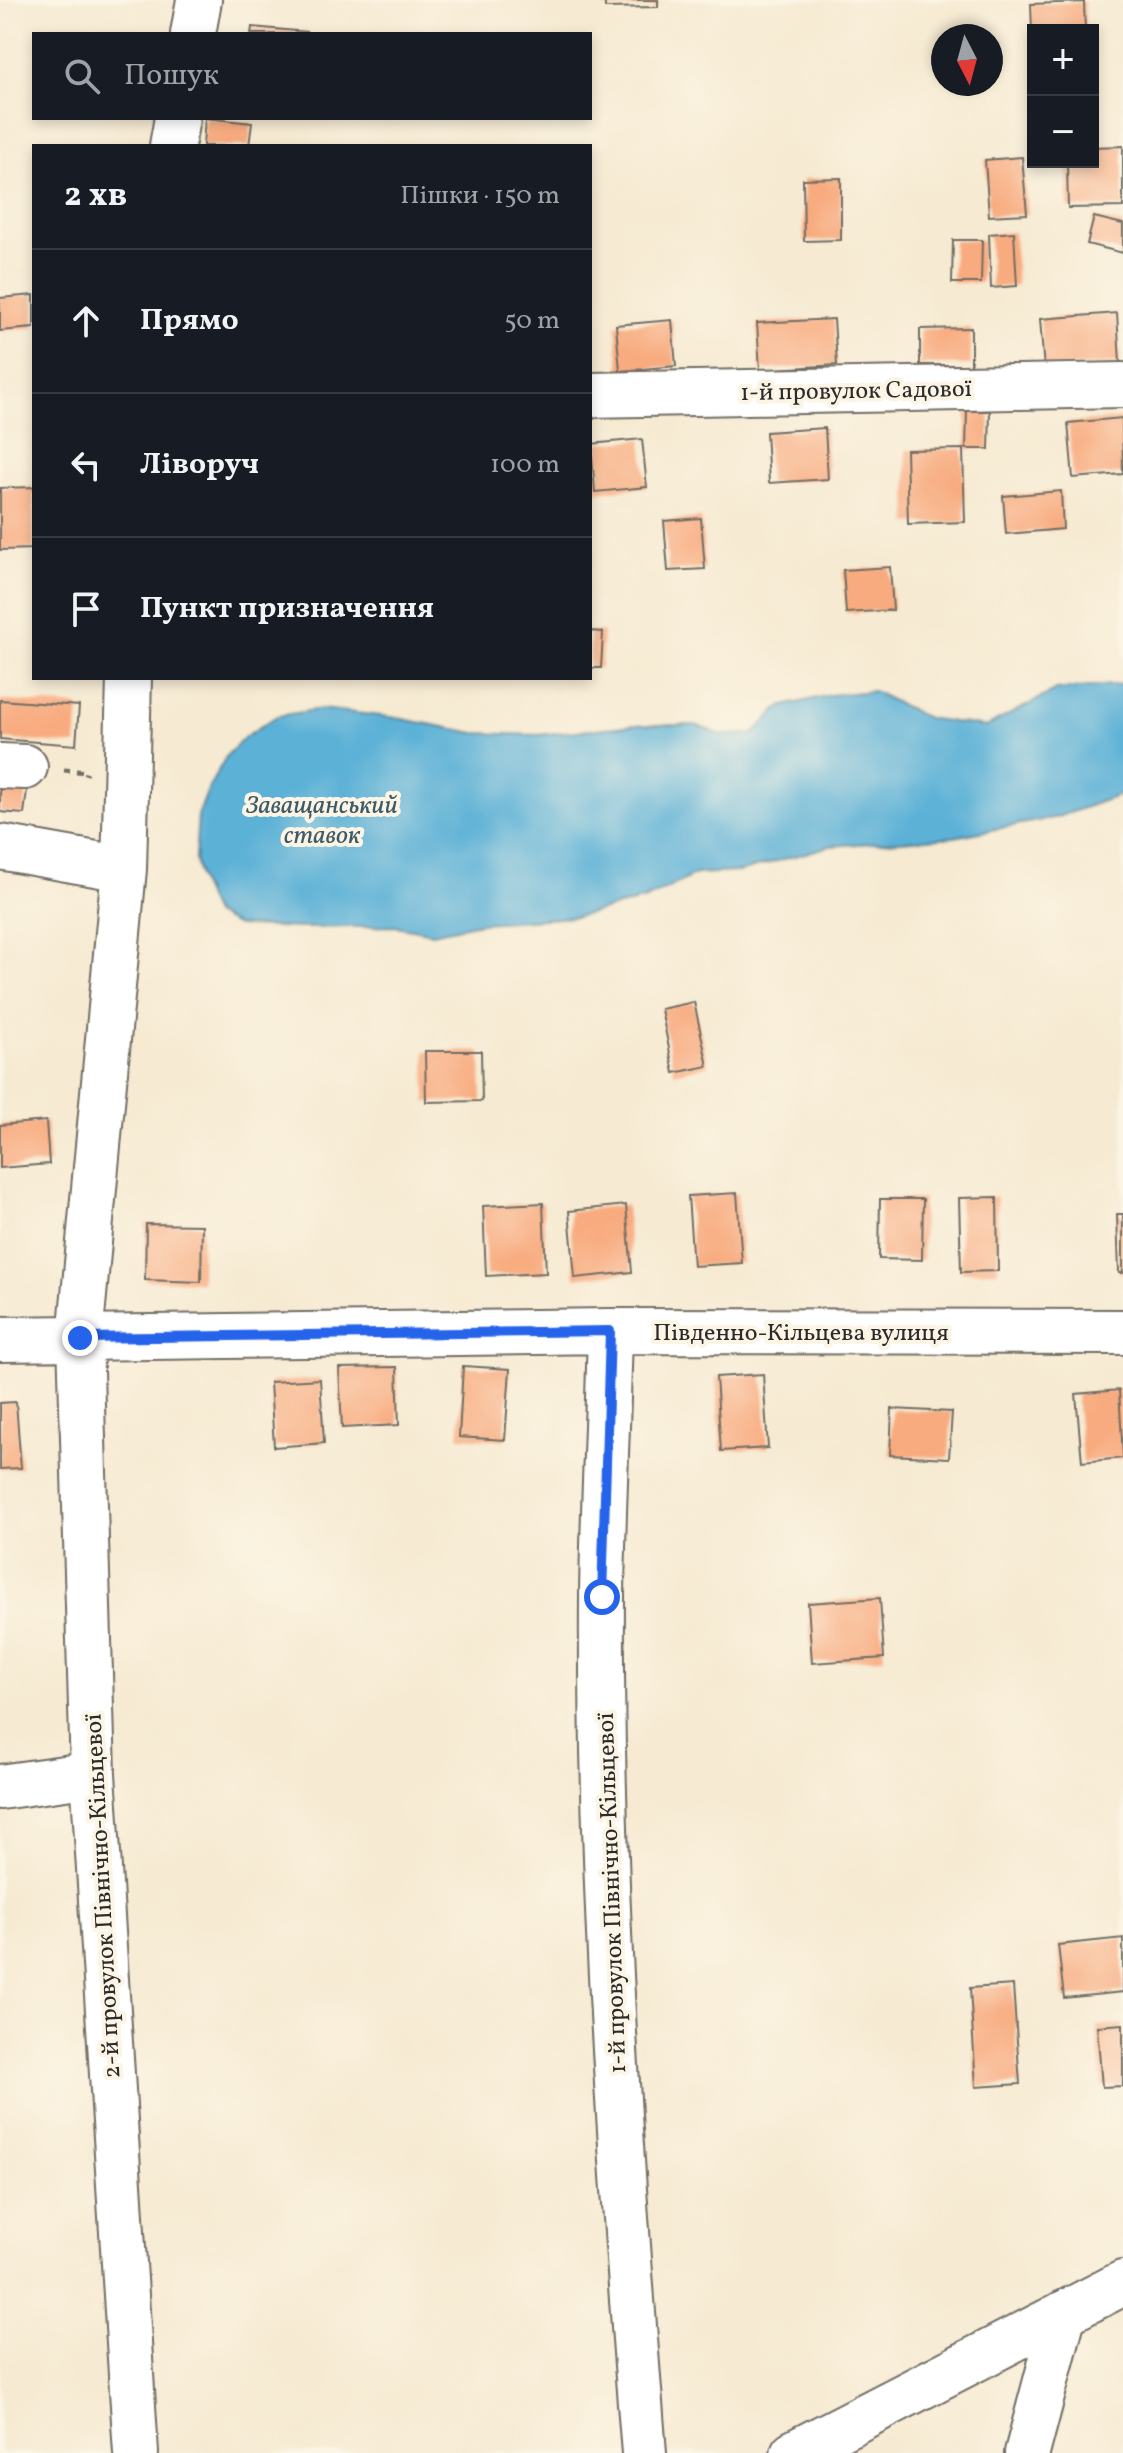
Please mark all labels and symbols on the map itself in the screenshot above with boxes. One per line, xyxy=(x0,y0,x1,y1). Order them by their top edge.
north arrow xyxy=(931,24,1003,96)
street label: 1-й провулок Садової xyxy=(740,373,972,411)
water label: Заващанський ставок xyxy=(245,788,398,854)
street label: Південно-Кільцева вулиця xyxy=(653,1317,949,1351)
route end xyxy=(62,1320,98,1356)
route start xyxy=(584,1579,620,1615)
street label: 1-й провулок Північно-Кільцевої xyxy=(590,1712,636,2074)
street label: 2-й провулок Північно-Кільцевої xyxy=(77,1713,131,2079)

